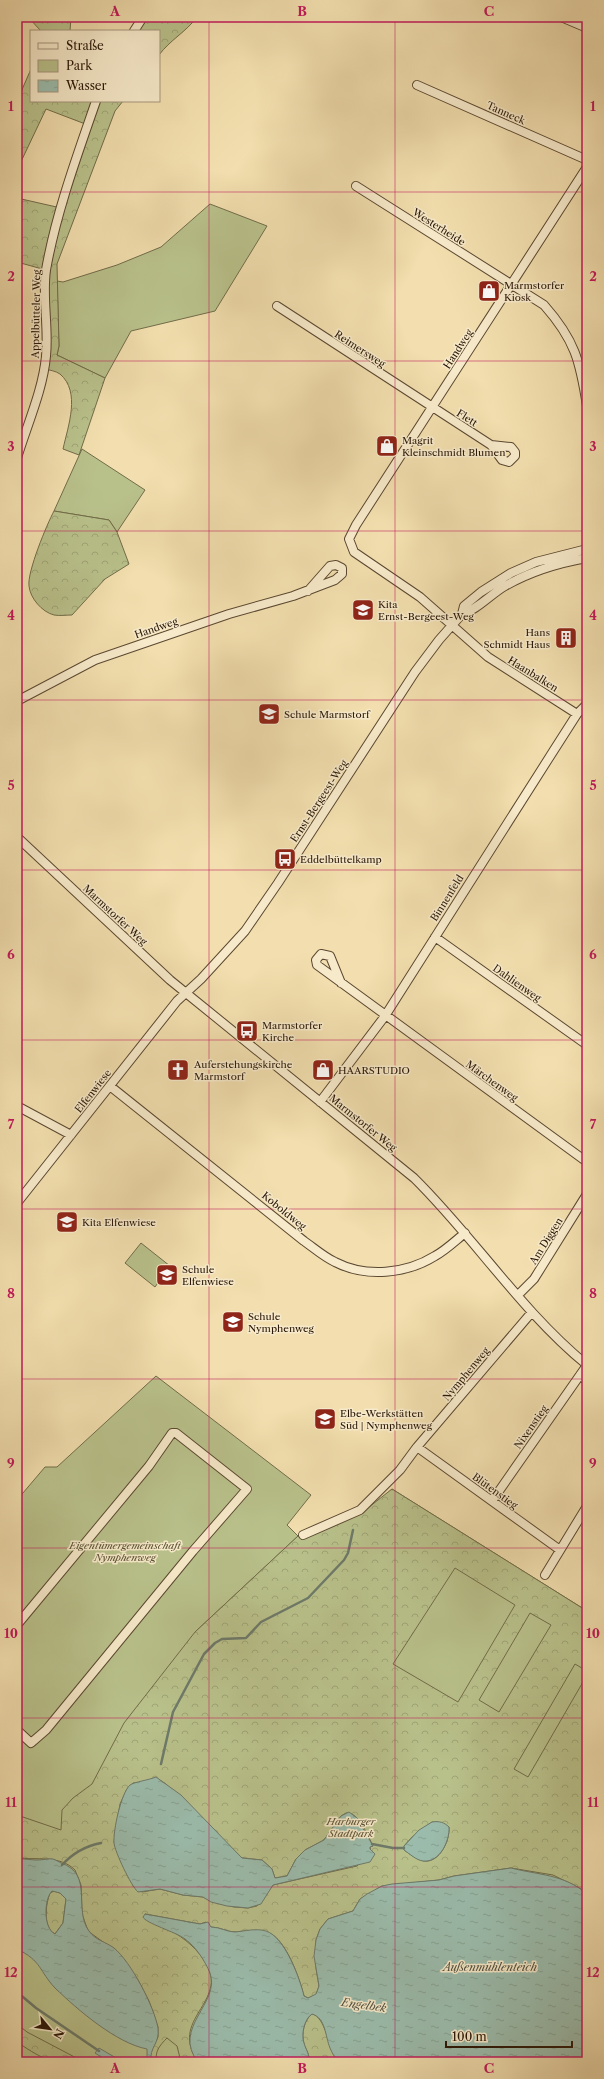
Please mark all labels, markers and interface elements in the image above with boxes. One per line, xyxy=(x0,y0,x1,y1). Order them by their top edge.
text: A xyxy=(109,3,121,19)
text: B xyxy=(297,3,307,19)
text: C xyxy=(484,3,494,19)
legend xyxy=(30,30,160,102)
text: Straße xyxy=(66,38,104,53)
text: Park xyxy=(66,58,93,73)
text: Wasser xyxy=(65,78,107,93)
text: 1 xyxy=(8,98,14,114)
text: 1 xyxy=(590,98,596,114)
street label: Tanneck xyxy=(485,99,528,128)
street label: Westerheide xyxy=(409,205,468,249)
text: 2 xyxy=(7,268,15,284)
text: 2 xyxy=(589,268,597,284)
street label: Appelbütteler Weg xyxy=(29,269,43,360)
shop icon: Marmstorfer Kiosk xyxy=(476,278,502,304)
place label: Marmstorfer Kiosk xyxy=(504,279,565,304)
street label: Handweg xyxy=(440,326,476,371)
street label: Reimersweg xyxy=(332,328,389,371)
street label: Flett xyxy=(454,407,480,430)
shop icon: Magrit Kleinschmidt Blumen xyxy=(374,433,400,459)
place label: Magrit Kleinschmidt Blumen xyxy=(402,434,506,459)
text: 3 xyxy=(7,438,15,454)
text: 3 xyxy=(589,438,597,454)
school or university icon: Kita Ernst-Bergeest-Weg xyxy=(350,597,376,623)
place label: Kita Ernst-Bergeest-Weg xyxy=(378,598,474,623)
text: 4 xyxy=(7,607,15,623)
text: 4 xyxy=(589,607,597,623)
street label: Handweg xyxy=(133,614,180,641)
building icon: Hans Schmidt Haus xyxy=(553,625,579,651)
place label: Hans Schmidt Haus xyxy=(484,626,550,651)
street label: Haanbalken xyxy=(505,653,561,695)
school or university icon: Schule Marmstorf xyxy=(256,701,282,727)
place label: Schule Marmstorf xyxy=(284,708,371,721)
street label: Ernst-Bergeest-Weg xyxy=(287,757,351,845)
text: 5 xyxy=(7,777,15,793)
text: 5 xyxy=(589,777,597,793)
bus stop icon: Eddelbüttelkamp xyxy=(272,846,298,872)
place label: Eddelbüttelkamp xyxy=(300,853,382,866)
street label: Binnenfeld xyxy=(428,872,466,924)
street label: Marmstorfer Weg xyxy=(80,882,150,949)
text: 6 xyxy=(7,946,15,962)
text: 6 xyxy=(589,946,597,962)
street label: Dahlienweg xyxy=(490,962,544,1005)
bus stop icon: Marmstorfer Kirche xyxy=(234,1018,260,1044)
place label: Marmstorfer Kirche xyxy=(262,1019,323,1044)
church icon: Auferstehungskirche Marmstorf xyxy=(165,1057,191,1083)
shop icon: HAARSTUDIO xyxy=(310,1057,336,1083)
place label: Auferstehungskirche Marmstorf xyxy=(193,1058,293,1083)
street label: Märchenweg xyxy=(463,1058,521,1105)
place label: HAARSTUDIO xyxy=(338,1064,410,1077)
street label: Elfenwiese xyxy=(72,1066,114,1115)
street label: Marmstorfer Weg xyxy=(327,1092,400,1155)
text: 7 xyxy=(8,1116,15,1132)
text: 7 xyxy=(590,1116,597,1132)
street label: Koboldweg xyxy=(259,1189,309,1233)
school or university icon: Kita Elfenwiese xyxy=(54,1209,80,1235)
street label: Am Diggen xyxy=(526,1215,566,1268)
place label: Kita Elfenwiese xyxy=(82,1216,156,1229)
school or university icon: Schule Elfenwiese xyxy=(154,1262,180,1288)
place label: Schule Elfenwiese xyxy=(182,1263,234,1288)
text: 8 xyxy=(7,1285,15,1301)
text: 8 xyxy=(589,1285,597,1301)
school or university icon: Schule Nymphenweg xyxy=(220,1309,246,1335)
place label: Schule Nymphenweg xyxy=(248,1310,315,1335)
street label: Nymphenweg xyxy=(440,1344,493,1403)
street label: Nixenstieg xyxy=(511,1402,551,1451)
school or university icon: Elbe-Werkstätten Süd | Nymphenweg xyxy=(312,1406,338,1432)
place label: Elbe-Werkstätten Süd | Nymphenweg xyxy=(340,1407,433,1432)
text: 9 xyxy=(7,1455,15,1471)
text: 9 xyxy=(589,1455,597,1471)
street label: Blütenstieg xyxy=(470,1470,521,1512)
park label: Eigentümergemeinschaft Nymphenweg xyxy=(68,1539,181,1564)
text: 10 xyxy=(4,1625,18,1641)
text: 10 xyxy=(586,1625,600,1641)
text: 11 xyxy=(5,1794,17,1810)
text: 11 xyxy=(587,1794,599,1810)
park label: Harburger Stadtpark xyxy=(326,1815,377,1840)
water label: Außenmühlenteich xyxy=(441,1960,537,1974)
text: 12 xyxy=(4,1964,18,1980)
text: 12 xyxy=(586,1964,600,1980)
water label: Engelbek xyxy=(340,1995,388,2015)
north arrow xyxy=(30,2009,70,2049)
scale bar xyxy=(446,2023,572,2049)
text: N xyxy=(50,2026,67,2042)
text: 100 m xyxy=(452,2029,487,2044)
text: A xyxy=(109,2060,121,2076)
text: B xyxy=(297,2060,307,2076)
text: C xyxy=(484,2060,494,2076)

